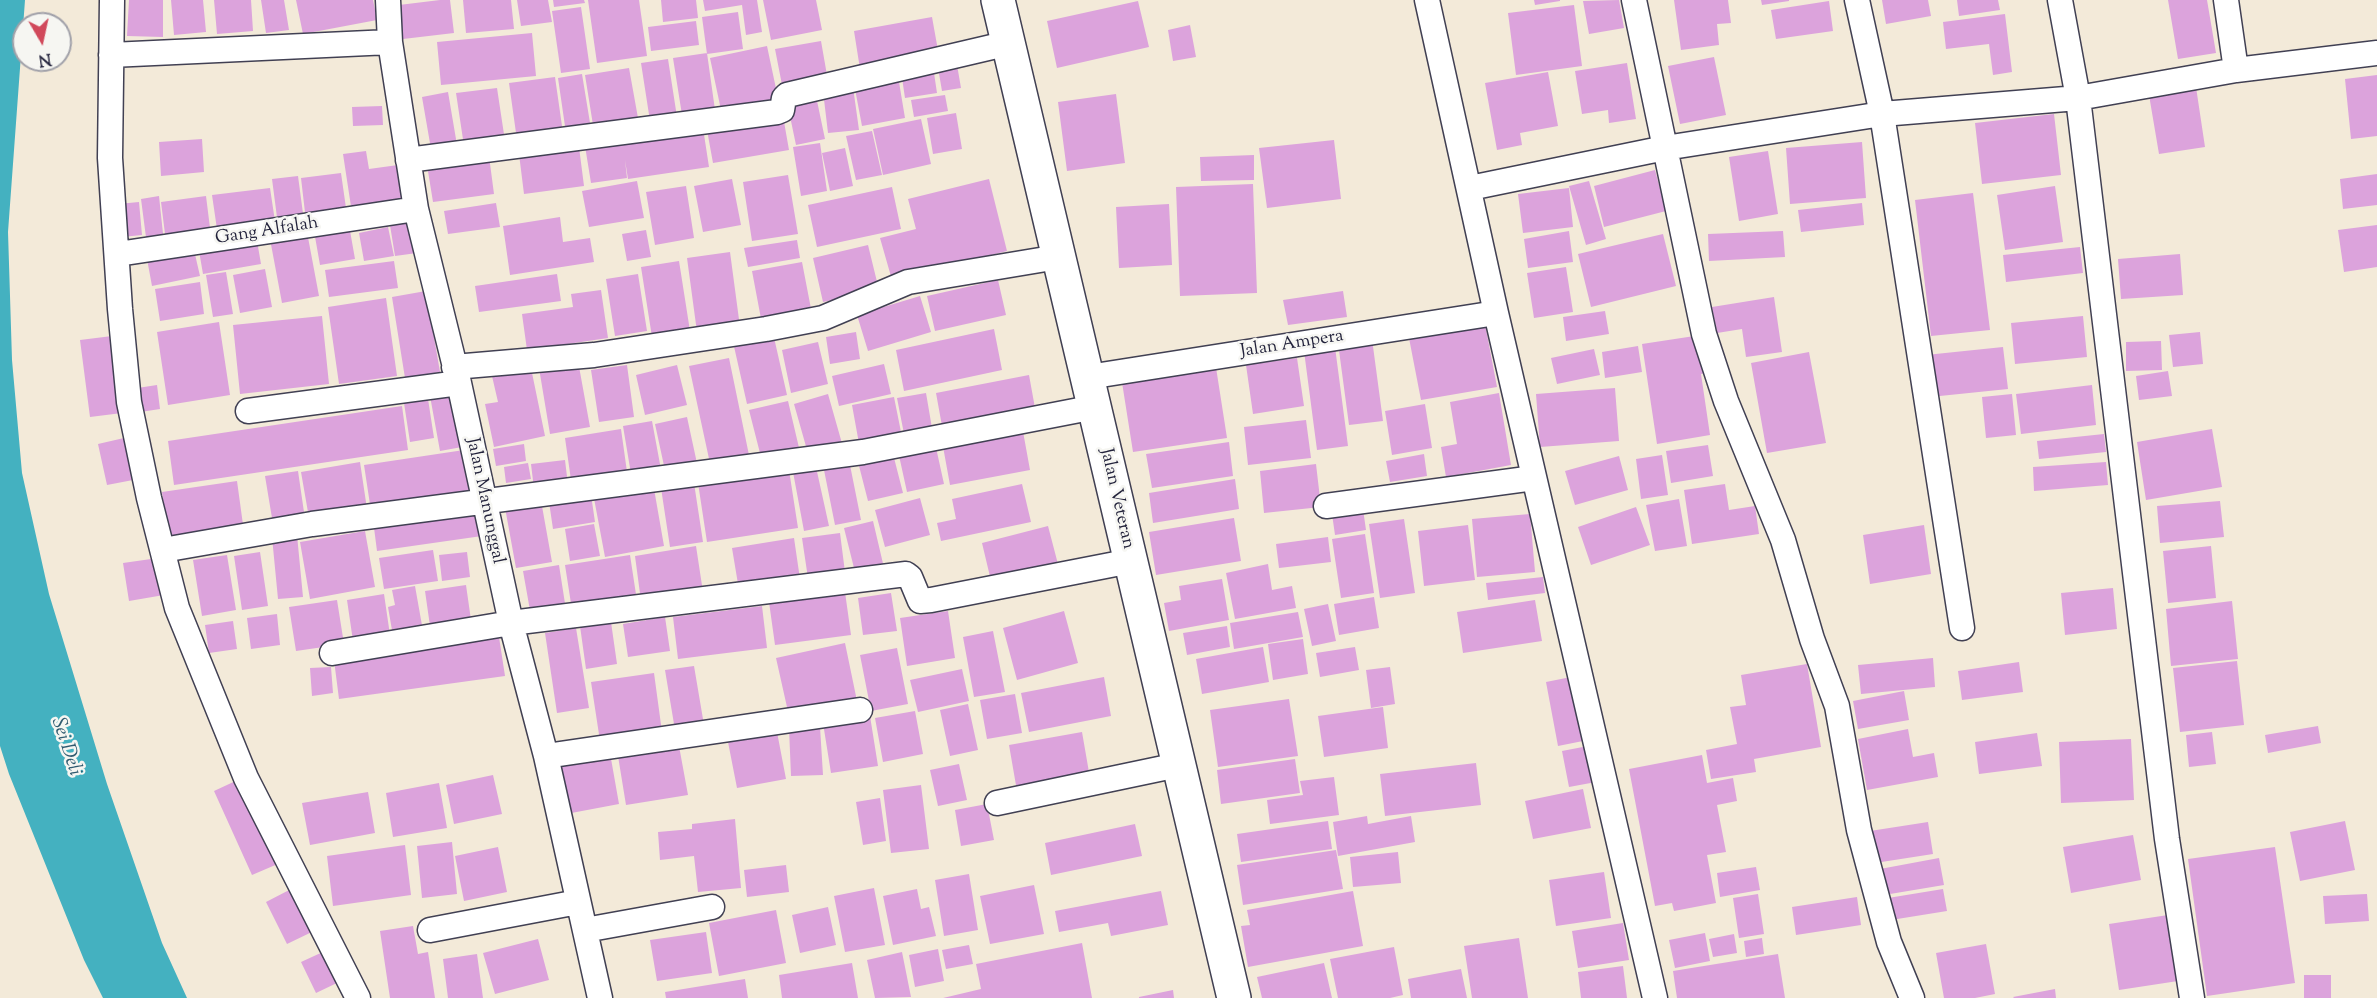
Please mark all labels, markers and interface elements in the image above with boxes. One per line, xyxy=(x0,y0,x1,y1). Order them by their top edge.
north arrow xyxy=(12,12,72,72)
text: N xyxy=(36,46,53,71)
street label: Gang Alfalah xyxy=(214,213,320,251)
street label: Jalan Ampera xyxy=(1239,326,1345,364)
street label: Jalan Manunggal xyxy=(460,436,508,566)
street label: Jalan Veteran xyxy=(1094,447,1138,551)
water label: Sei Deli xyxy=(44,715,86,779)

